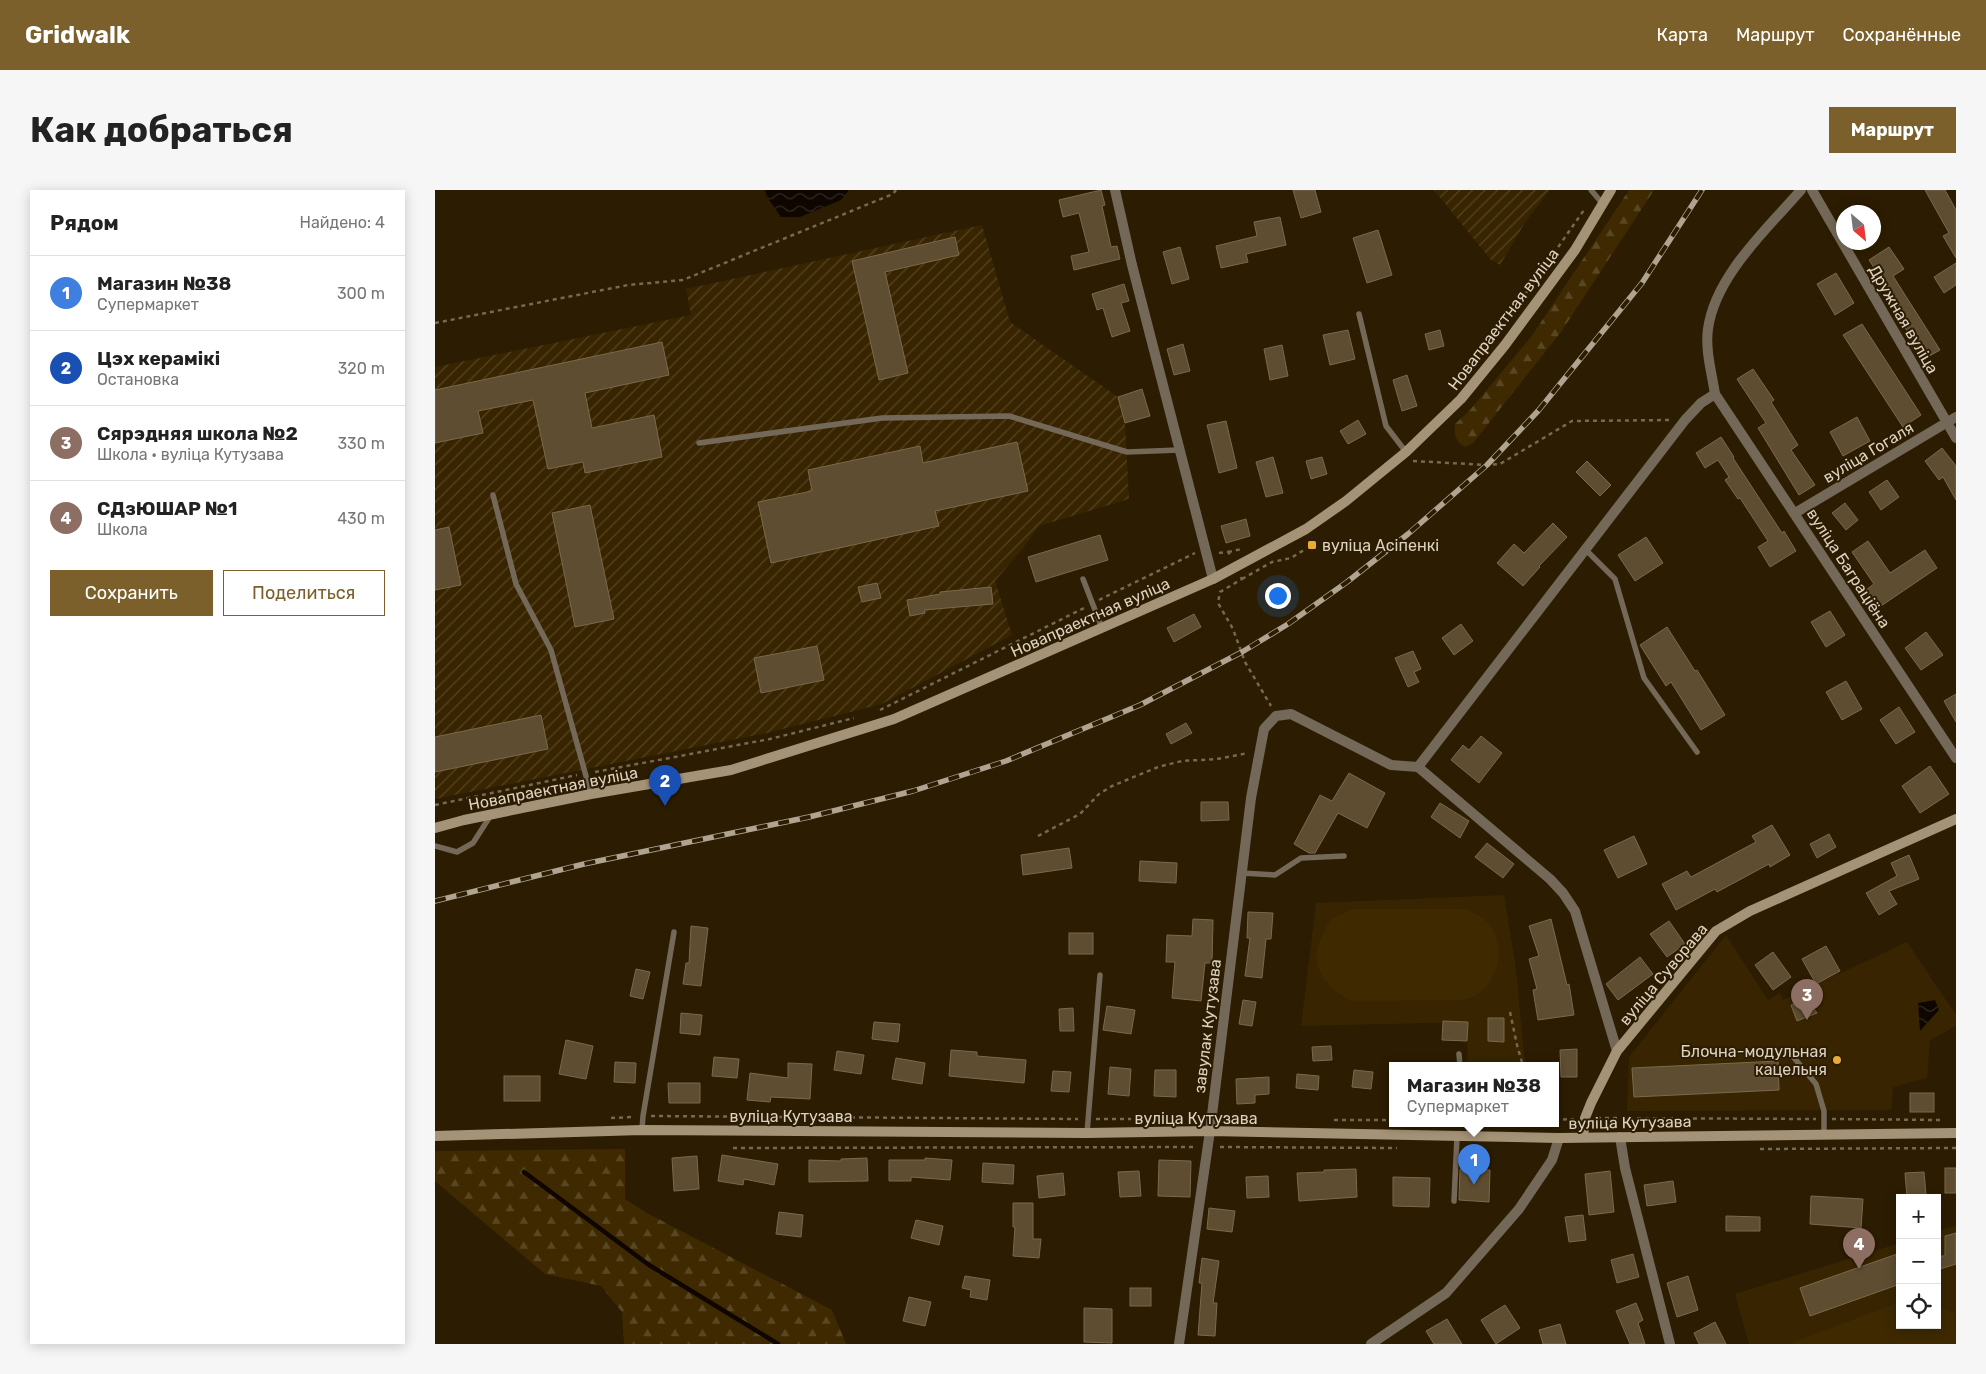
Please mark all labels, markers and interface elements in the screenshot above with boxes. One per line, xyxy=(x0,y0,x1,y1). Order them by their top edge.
text: Gridwalk xyxy=(25,21,130,49)
text: Карта xyxy=(1657,24,1708,46)
text: Маршрут xyxy=(1736,24,1815,46)
text: Сохранённые xyxy=(1843,24,1961,46)
button: Маршрут xyxy=(1829,107,1956,153)
text: Как добраться xyxy=(30,109,293,151)
north arrow xyxy=(1836,205,1881,250)
text: Рядом xyxy=(50,210,119,235)
text: Найдено: 4 xyxy=(300,213,385,232)
street label: Новапраектная вуліца xyxy=(1444,245,1563,394)
street label: Дружная вуліца xyxy=(1865,261,1942,377)
text: Магазин №38 xyxy=(97,272,231,295)
text: 1 xyxy=(62,284,70,303)
text: 300 m xyxy=(337,284,385,303)
text: Супермаркет xyxy=(97,295,199,314)
text: Цэх керамікі xyxy=(97,347,220,370)
text: 2 xyxy=(61,359,71,378)
text: 320 m xyxy=(338,359,385,378)
text: Остановка xyxy=(97,370,179,389)
street label: вуліца Гогаля xyxy=(1820,418,1917,487)
text: Сярэдняя школа №2 xyxy=(97,422,298,445)
text: 3 xyxy=(61,434,71,453)
text: 330 m xyxy=(337,434,385,453)
text: Школа · вуліца Кутузава xyxy=(97,445,284,464)
text: СДзЮШАР №1 xyxy=(97,497,237,520)
street label: вуліца Баграціёна xyxy=(1803,505,1894,632)
text: 4 xyxy=(61,509,71,528)
text: 430 m xyxy=(337,509,385,528)
text: Школа xyxy=(97,520,148,539)
place label: вуліца Асіпенкі xyxy=(1322,536,1439,555)
marker: вуліца Асіпенкі xyxy=(1306,539,1318,551)
button: Сохранить xyxy=(50,570,213,616)
button: Поделиться xyxy=(223,570,385,616)
street label: Новапраектная вуліца xyxy=(1008,574,1173,661)
your location xyxy=(1265,583,1291,609)
street label: Новапраектная вуліца xyxy=(467,763,639,814)
pin: 2 xyxy=(649,765,681,806)
street label: вуліца Суворава xyxy=(1615,920,1711,1029)
street label: завулак Кутузава xyxy=(1190,958,1225,1094)
pin: 3 xyxy=(1791,979,1823,1020)
place label: Блочна-модульная кацельня xyxy=(1681,1042,1827,1079)
marker: Блочна-модульная кацельня xyxy=(1831,1054,1843,1066)
popup xyxy=(1389,1062,1559,1127)
text: Магазин №38 xyxy=(1407,1074,1541,1097)
text: Супермаркет xyxy=(1407,1097,1509,1116)
street label: вуліца Кутузава xyxy=(729,1107,853,1126)
street label: вуліца Кутузава xyxy=(1134,1109,1258,1128)
street label: вуліца Кутузава xyxy=(1568,1112,1692,1133)
pin: 1 xyxy=(1458,1144,1490,1185)
map controls xyxy=(1896,1194,1941,1329)
button: + xyxy=(1896,1194,1941,1239)
pin: 4 xyxy=(1843,1228,1875,1269)
button: − xyxy=(1896,1239,1941,1284)
button: locate xyxy=(1896,1284,1941,1329)

